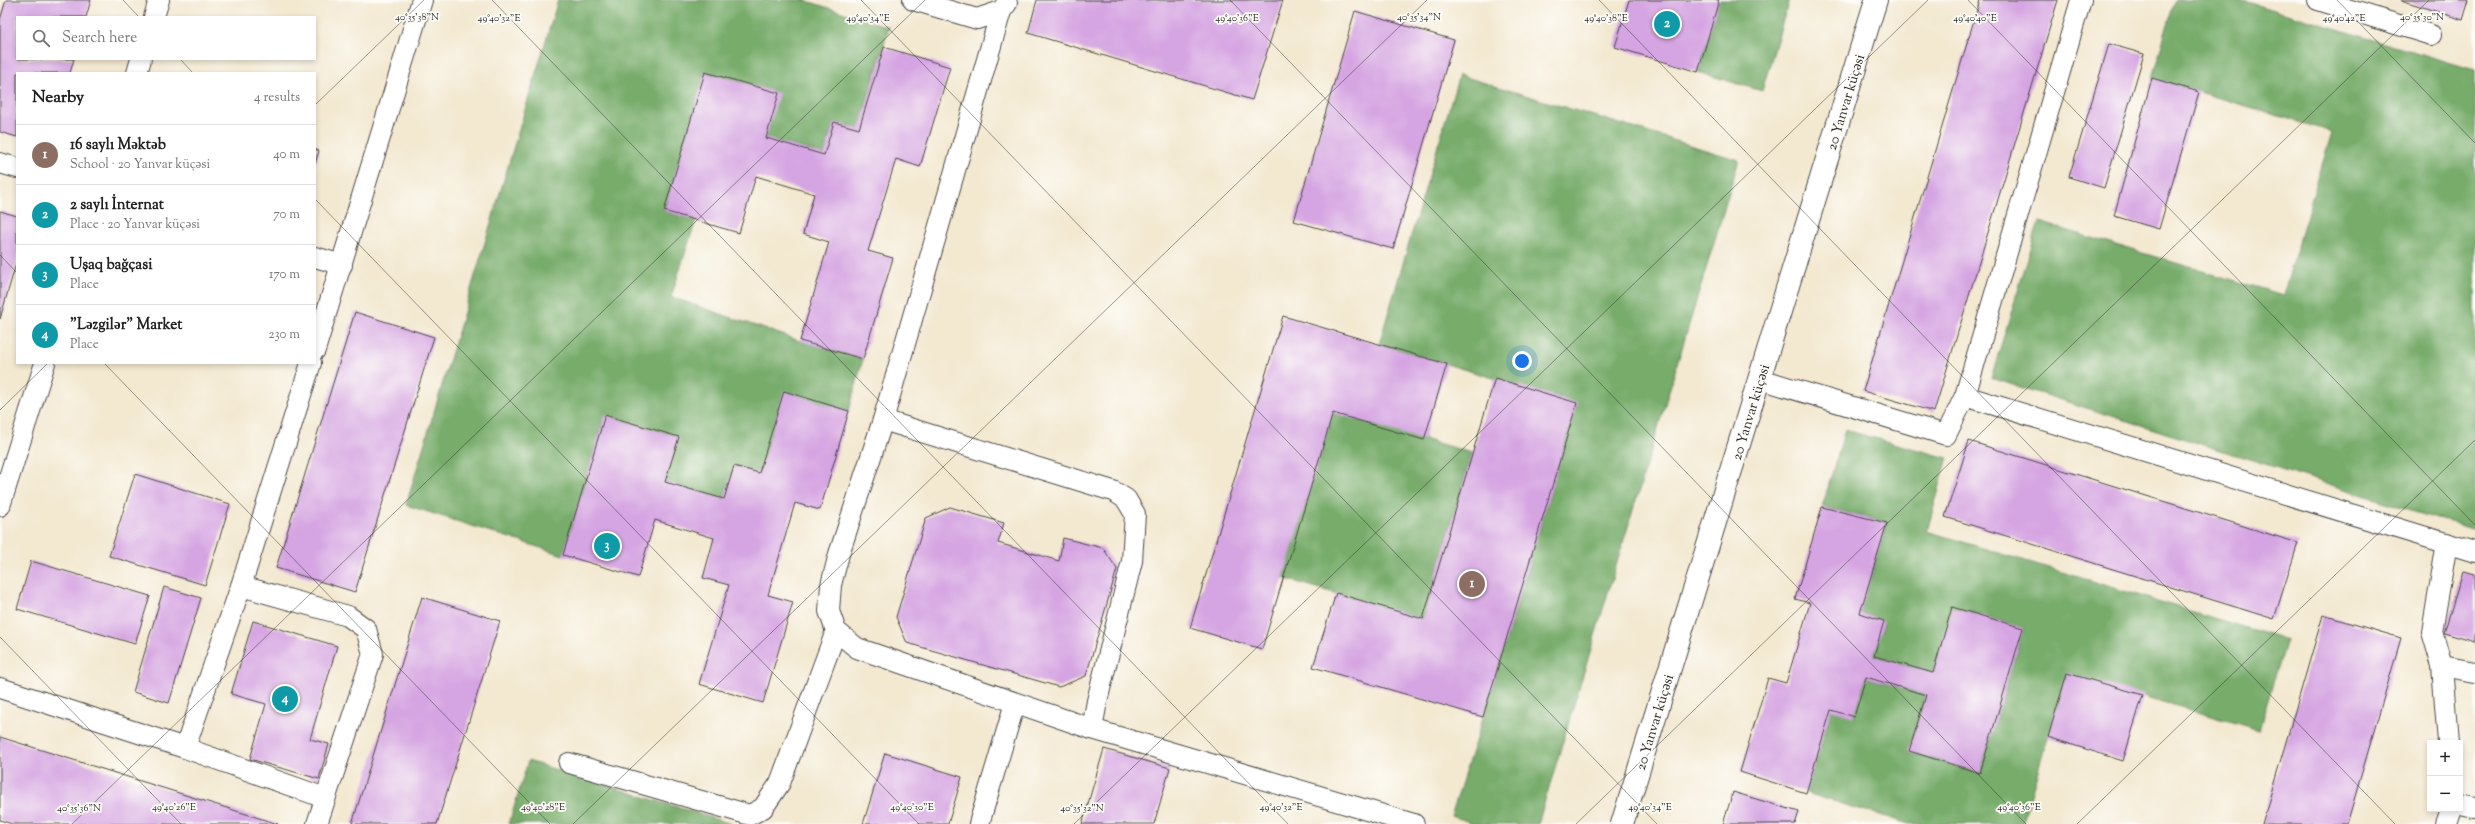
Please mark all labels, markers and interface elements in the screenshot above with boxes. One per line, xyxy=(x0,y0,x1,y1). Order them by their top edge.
pin: 2 xyxy=(1654,9,1680,39)
text: 40°35'38"N xyxy=(395,10,439,25)
text: 40°35'34"N xyxy=(1397,10,1441,25)
text: 40°35'30"N xyxy=(2400,10,2444,25)
text: 49°40'32"E xyxy=(478,11,520,26)
text: 49°40'34"E xyxy=(846,11,890,26)
text: 49°40'36"E xyxy=(1215,11,1259,26)
text: 49°40'38"E xyxy=(1584,11,1628,26)
text: 49°40'40"E xyxy=(1953,11,1997,26)
text: 49°40'42"E xyxy=(2323,11,2365,26)
search box xyxy=(16,16,316,60)
icon: search xyxy=(30,27,52,49)
text: Search here xyxy=(62,28,137,49)
street label: 20 Yanvar küçəsi xyxy=(1823,52,1871,153)
text: Nearby xyxy=(32,86,84,110)
text: 4 results xyxy=(254,89,300,107)
text: 16 saylı Məktəb xyxy=(70,135,166,156)
text: 1 xyxy=(43,146,47,164)
text: 40 m xyxy=(273,146,300,164)
text: School · 20 Yanvar küçəsi xyxy=(70,156,210,174)
text: 2 saylı İnternat xyxy=(70,195,164,216)
text: 2 xyxy=(42,206,48,224)
text: 70 m xyxy=(273,206,300,224)
text: Place · 20 Yanvar küçəsi xyxy=(70,216,200,234)
text: Uşaq bağçasi xyxy=(70,255,152,276)
text: 3 xyxy=(42,266,48,284)
text: 170 m xyxy=(269,266,300,284)
text: Place xyxy=(70,276,99,294)
text: "Ləzgilər" Market xyxy=(70,315,182,336)
text: 4 xyxy=(42,326,48,344)
text: 230 m xyxy=(268,326,300,344)
text: Place xyxy=(70,336,99,354)
your location xyxy=(1512,351,1532,371)
street label: 20 Yanvar küçəsi xyxy=(1728,362,1776,463)
pin: 3 xyxy=(594,531,620,561)
pin: 1 xyxy=(1459,569,1485,599)
street label: 20 Yanvar küçəsi xyxy=(1632,672,1680,773)
pin: 4 xyxy=(272,684,298,714)
map controls xyxy=(2427,740,2463,812)
button: + xyxy=(2427,740,2463,776)
button: − xyxy=(2427,776,2463,812)
text: 49°40'26"E xyxy=(152,800,196,815)
text: 49°40'28"E xyxy=(521,800,565,815)
text: 49°40'30"E xyxy=(890,800,934,815)
text: 49°40'32"E xyxy=(1260,800,1302,815)
text: 49°40'34"E xyxy=(1628,800,1672,815)
text: 49°40'36"E xyxy=(1997,800,2041,815)
text: 40°35'36"N xyxy=(57,801,101,816)
text: 40°35'32"N xyxy=(1060,801,1104,816)

